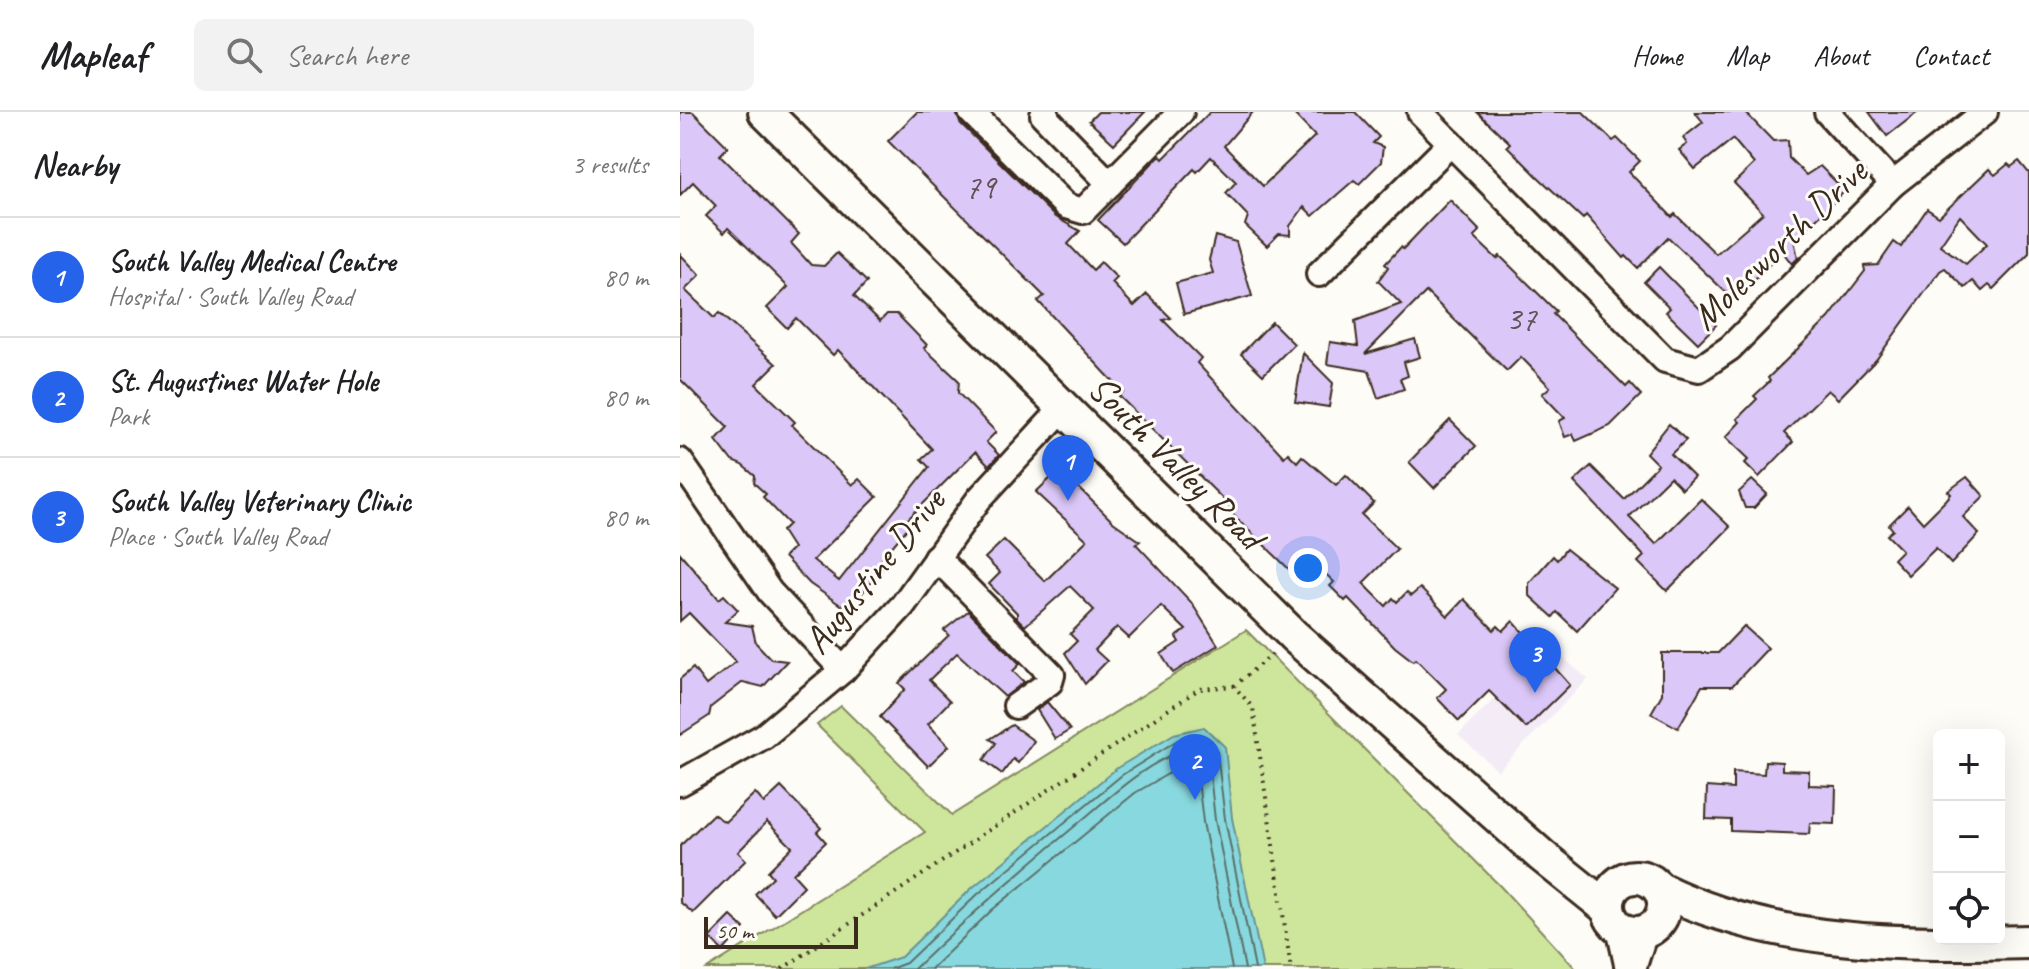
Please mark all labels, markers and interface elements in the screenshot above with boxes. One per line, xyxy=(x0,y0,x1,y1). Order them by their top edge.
search box xyxy=(194,19,754,91)
text: Mapleaf xyxy=(40,32,146,79)
icon: search xyxy=(222,33,266,77)
text: Search here xyxy=(286,36,408,74)
text: Home xyxy=(1632,38,1682,73)
text: Map xyxy=(1726,38,1769,73)
text: About xyxy=(1813,38,1869,73)
text: Contact xyxy=(1913,38,1989,73)
text: Nearby xyxy=(32,143,118,186)
street label: Molesworth Drive xyxy=(1681,147,1879,340)
text: 3 results xyxy=(572,148,648,181)
house number: 79 xyxy=(965,165,998,208)
text: South Valley Medical Centre xyxy=(108,242,395,280)
text: 1 xyxy=(52,261,64,294)
text: 80 m xyxy=(604,261,648,294)
text: Hospital · South Valley Road xyxy=(108,280,353,313)
house number: 37 xyxy=(1506,297,1538,340)
text: St. Augustines Water Hole xyxy=(108,362,378,400)
street label: South Valley Road xyxy=(1079,365,1277,563)
text: 2 xyxy=(52,381,64,414)
text: 80 m xyxy=(604,381,648,414)
text: Park xyxy=(108,400,149,433)
pin: 1 xyxy=(1042,435,1094,501)
street label: Augustine Drive xyxy=(793,477,957,663)
text: South Valley Veterinary Clinic xyxy=(108,482,411,520)
text: 3 xyxy=(52,501,64,534)
text: 80 m xyxy=(604,501,648,534)
text: Place · South Valley Road xyxy=(108,520,328,553)
your location xyxy=(1288,548,1328,588)
pin: 3 xyxy=(1509,627,1561,693)
map controls xyxy=(1933,729,2005,945)
button: + xyxy=(1933,729,2005,801)
pin: 2 xyxy=(1169,734,1221,800)
button: − xyxy=(1933,801,2005,873)
button: locate xyxy=(1933,873,2005,945)
scale bar xyxy=(704,913,858,949)
text: 50 m xyxy=(716,917,753,945)

